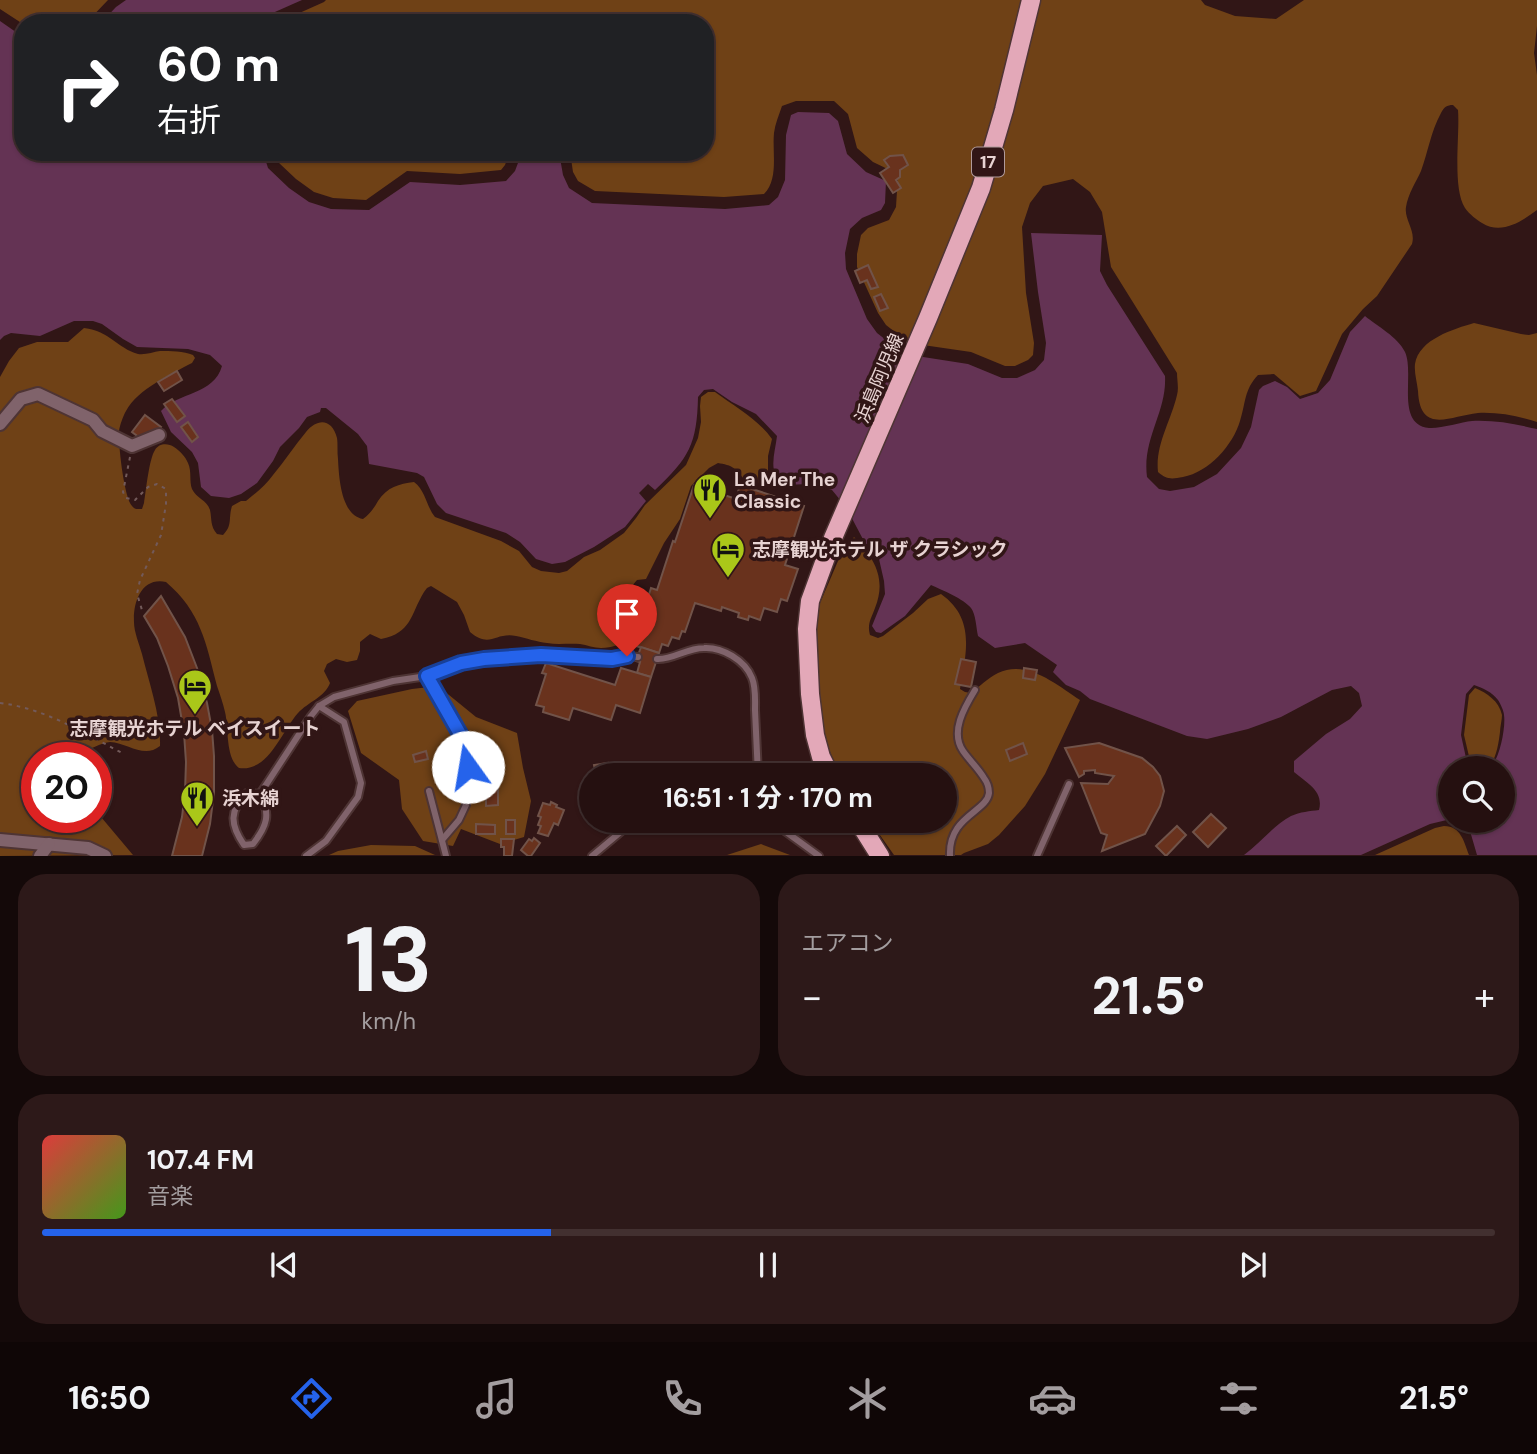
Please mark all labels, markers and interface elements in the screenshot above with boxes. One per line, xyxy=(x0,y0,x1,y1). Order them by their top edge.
text: 60 m xyxy=(157,32,280,96)
icon: right xyxy=(42,42,133,133)
text: 右折 xyxy=(157,99,221,141)
road number: 17 xyxy=(972,148,1004,176)
street label: 浜島阿児線 xyxy=(849,330,910,427)
place label: La Mer The Classic xyxy=(734,467,835,514)
restaurant icon: La Mer The Classic xyxy=(691,471,729,520)
hotel icon: 志摩観光ホテル ザ クラシック xyxy=(709,530,747,579)
place label: 志摩観光ホテル ザ クラシック xyxy=(752,537,1008,562)
pin xyxy=(597,584,657,656)
icon: arrive xyxy=(608,595,646,633)
hotel icon: 志摩観光ホテル ベイスイート xyxy=(176,667,214,716)
place label: 志摩観光ホテル ベイスイート xyxy=(70,716,320,741)
position arrow xyxy=(431,730,505,804)
speed limit sign: 20 xyxy=(21,742,112,833)
map controls xyxy=(1438,756,1515,833)
button: search xyxy=(1438,756,1515,833)
restaurant icon: 浜木綿 xyxy=(178,779,216,828)
text: 16:51 · 1 分 · 170 m xyxy=(663,781,873,815)
place label: 浜木綿 xyxy=(222,786,279,811)
text: 13 xyxy=(345,901,433,1019)
text: エアコン xyxy=(802,928,894,958)
text: 21.5° xyxy=(1092,962,1205,1030)
text: − xyxy=(802,972,822,1022)
text: + xyxy=(1474,972,1495,1022)
text: km/h xyxy=(362,1006,416,1036)
text: 107.4 FM xyxy=(147,1143,254,1177)
text: 音楽 xyxy=(147,1181,193,1211)
icon: previous xyxy=(265,1246,303,1284)
icon: pause xyxy=(749,1246,787,1284)
icon: next xyxy=(1234,1246,1272,1284)
icon: directions xyxy=(287,1374,336,1423)
icon: music xyxy=(472,1374,521,1423)
icon: phone xyxy=(658,1374,707,1423)
icon: climate xyxy=(843,1374,892,1423)
icon: car xyxy=(1028,1374,1077,1423)
icon: filters xyxy=(1214,1374,1263,1423)
text: 16:50 xyxy=(68,1377,151,1419)
text: 21.5° xyxy=(1399,1377,1469,1419)

